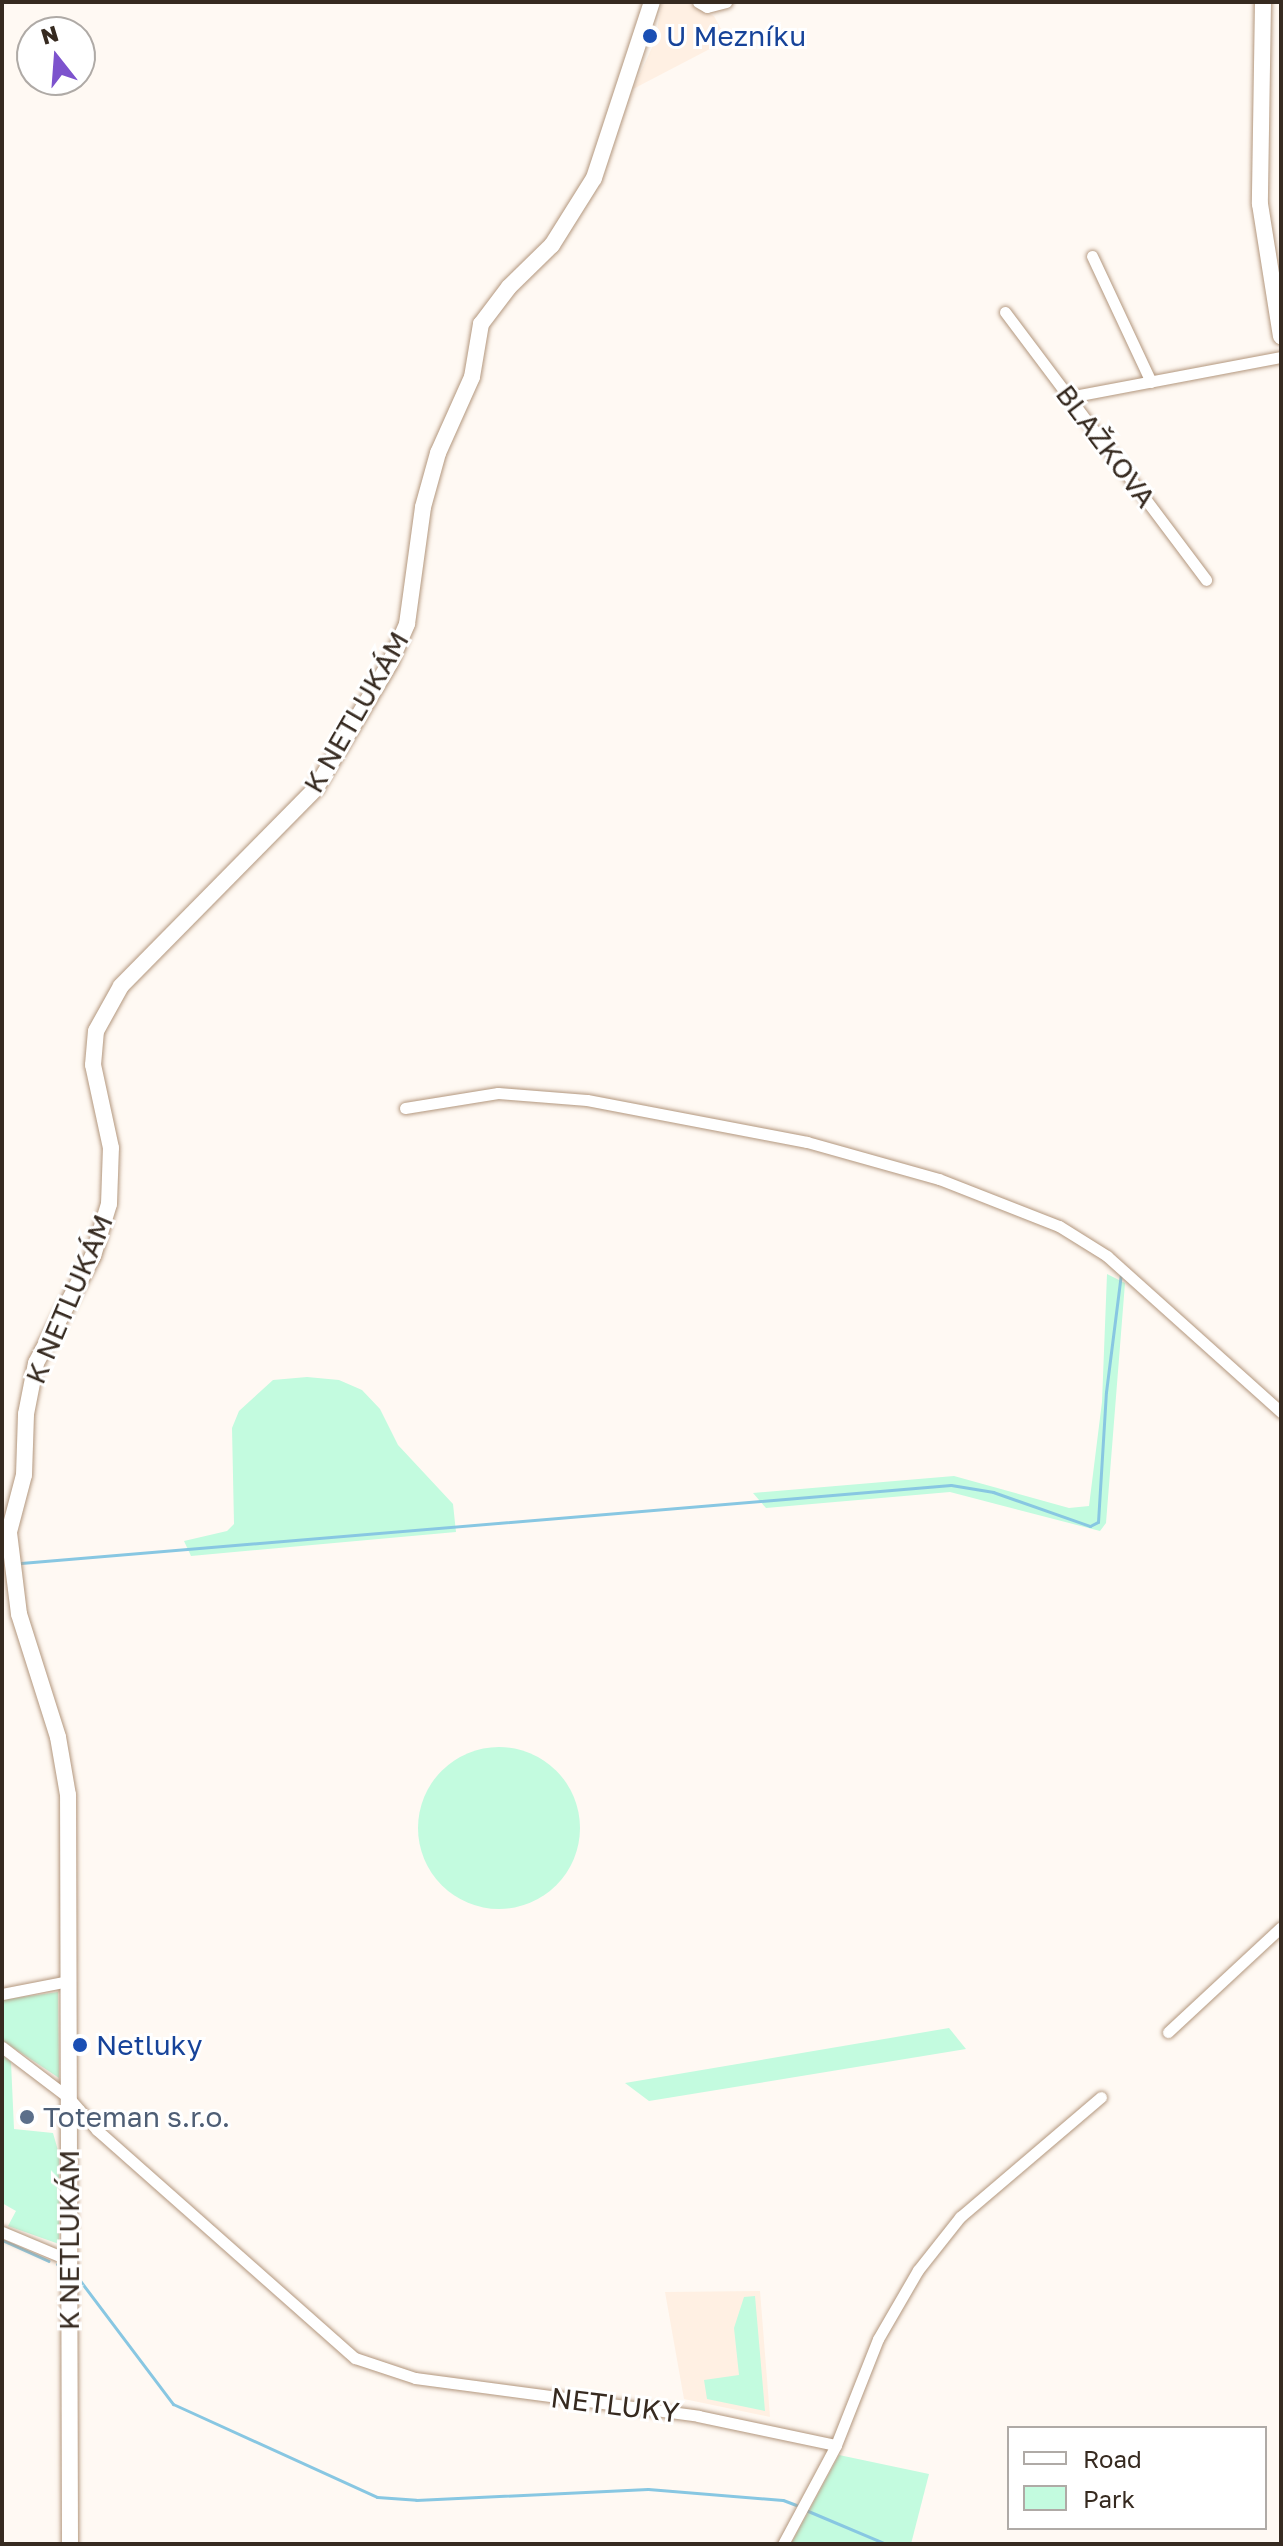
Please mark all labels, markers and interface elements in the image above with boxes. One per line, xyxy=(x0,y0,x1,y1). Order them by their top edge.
north arrow xyxy=(16,16,96,96)
text: N xyxy=(37,19,61,50)
place label: U Mezníku xyxy=(666,19,806,53)
marker: U Mezníku xyxy=(641,27,659,45)
street label: BLAŽKOVA xyxy=(1049,378,1163,514)
street label: K NETLUKÁM xyxy=(296,625,416,799)
street label: K NETLUKÁM xyxy=(18,1209,120,1389)
place label: Netluky xyxy=(96,2028,202,2062)
marker: Netluky xyxy=(71,2036,89,2054)
place label: Toteman s.r.o. xyxy=(43,2100,230,2134)
marker: Toteman s.r.o. xyxy=(18,2108,36,2126)
street label: K NETLUKÁM xyxy=(52,2150,86,2330)
street label: NETLUKY xyxy=(549,2380,681,2430)
legend xyxy=(1007,2426,1267,2530)
text: Road xyxy=(1083,2444,1142,2473)
text: Park xyxy=(1083,2484,1135,2513)

